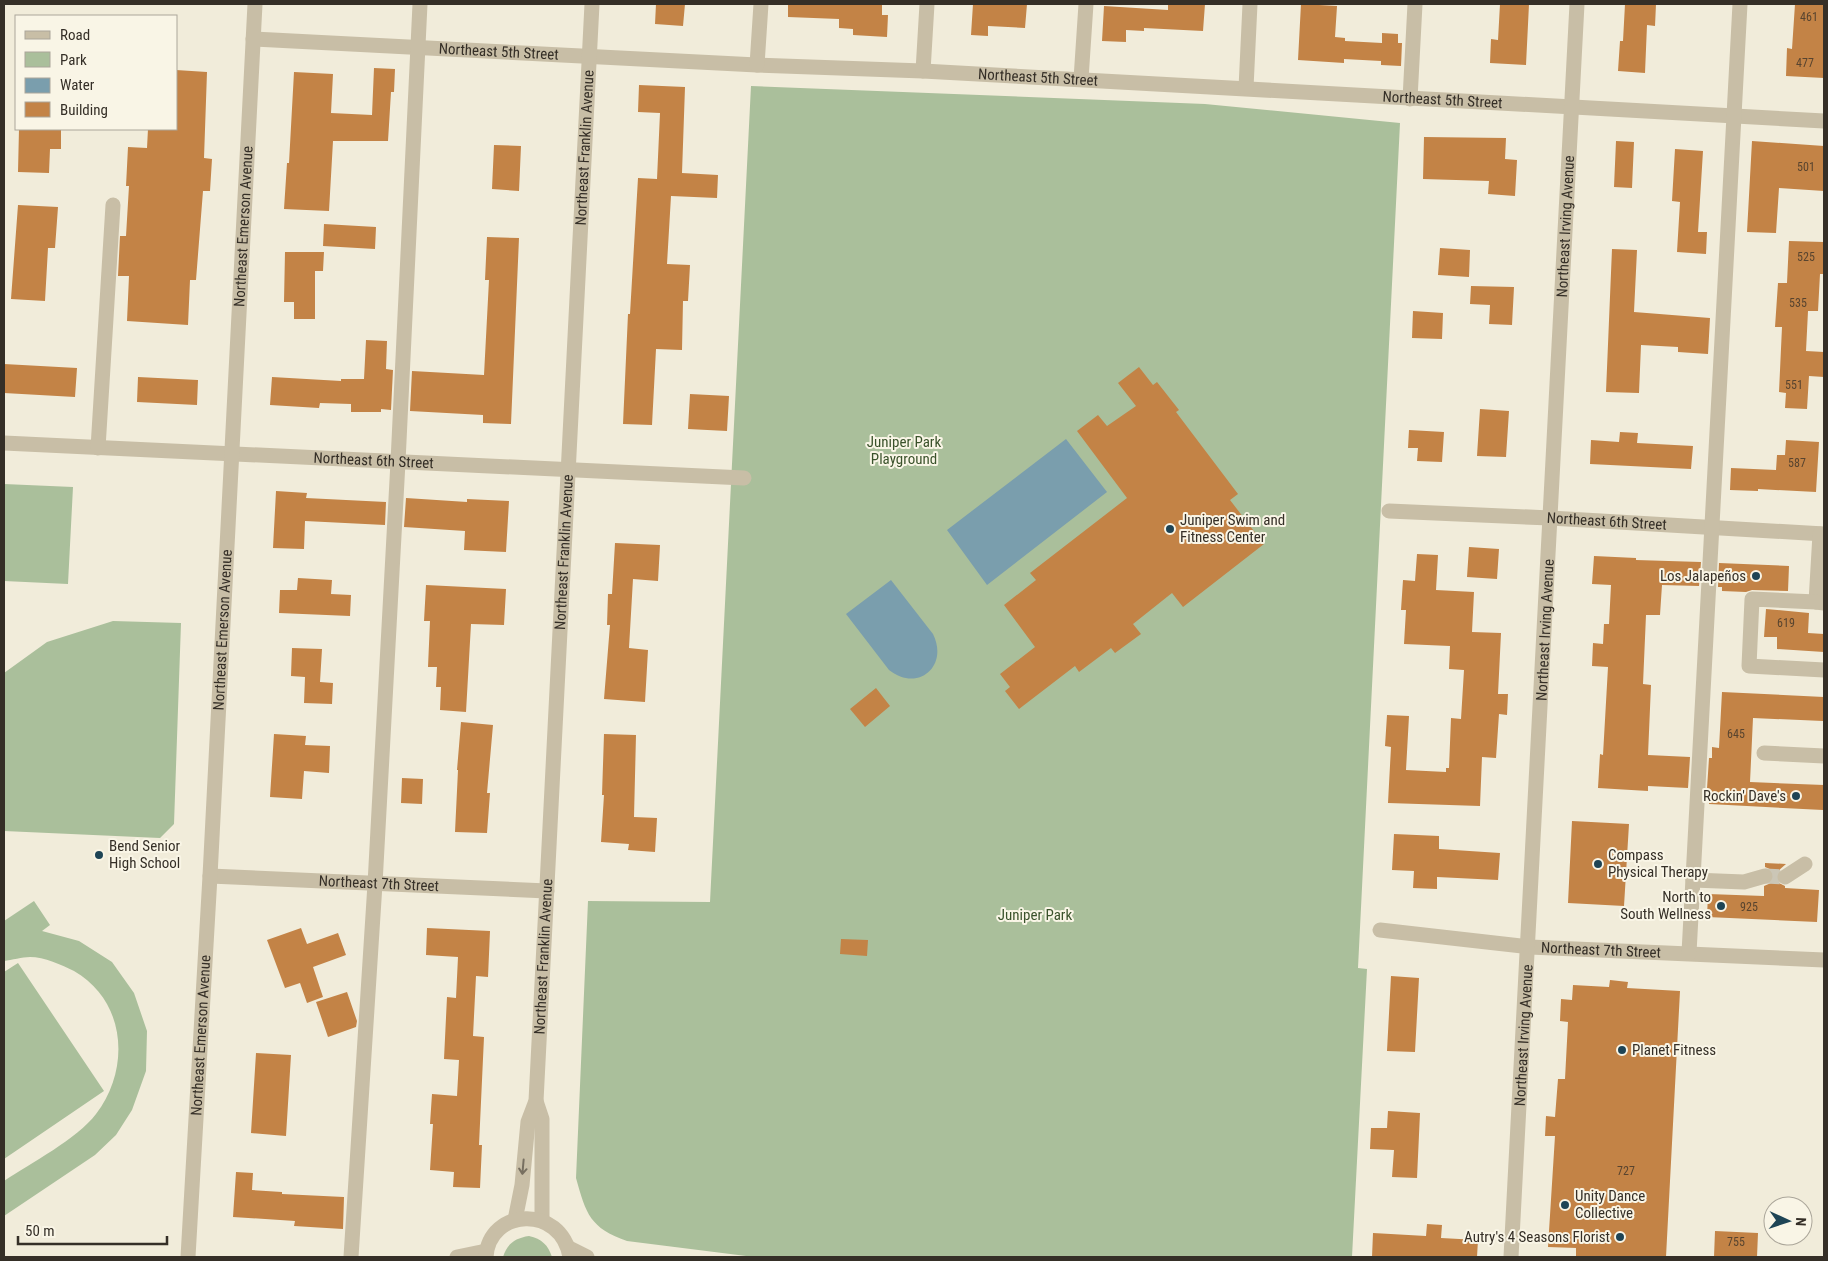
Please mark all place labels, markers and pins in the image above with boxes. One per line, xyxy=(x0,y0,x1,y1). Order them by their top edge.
place label: Juniper Swim and Fitness Center xyxy=(1180,511,1285,546)
marker: Juniper Swim and Fitness Center xyxy=(1164,523,1176,535)
place label: Los Jalapeños xyxy=(1660,567,1746,585)
marker: Los Jalapeños xyxy=(1750,570,1762,582)
place label: Rockin' Dave's xyxy=(1703,787,1786,805)
marker: Rockin' Dave's xyxy=(1790,790,1802,802)
place label: Bend Senior High School xyxy=(109,837,180,872)
place label: Compass Physical Therapy xyxy=(1608,846,1708,881)
marker: Bend Senior High School xyxy=(93,849,105,861)
marker: Compass Physical Therapy xyxy=(1592,858,1604,870)
place label: North to South Wellness xyxy=(1620,888,1711,923)
marker: North to South Wellness xyxy=(1715,900,1727,912)
place label: Planet Fitness xyxy=(1632,1041,1716,1059)
marker: Planet Fitness xyxy=(1616,1044,1628,1056)
place label: Unity Dance Collective xyxy=(1575,1187,1645,1222)
marker: Unity Dance Collective xyxy=(1559,1199,1571,1211)
place label: Autry's 4 Seasons Florist xyxy=(1464,1228,1610,1246)
marker: Autry's 4 Seasons Florist xyxy=(1614,1231,1626,1243)

